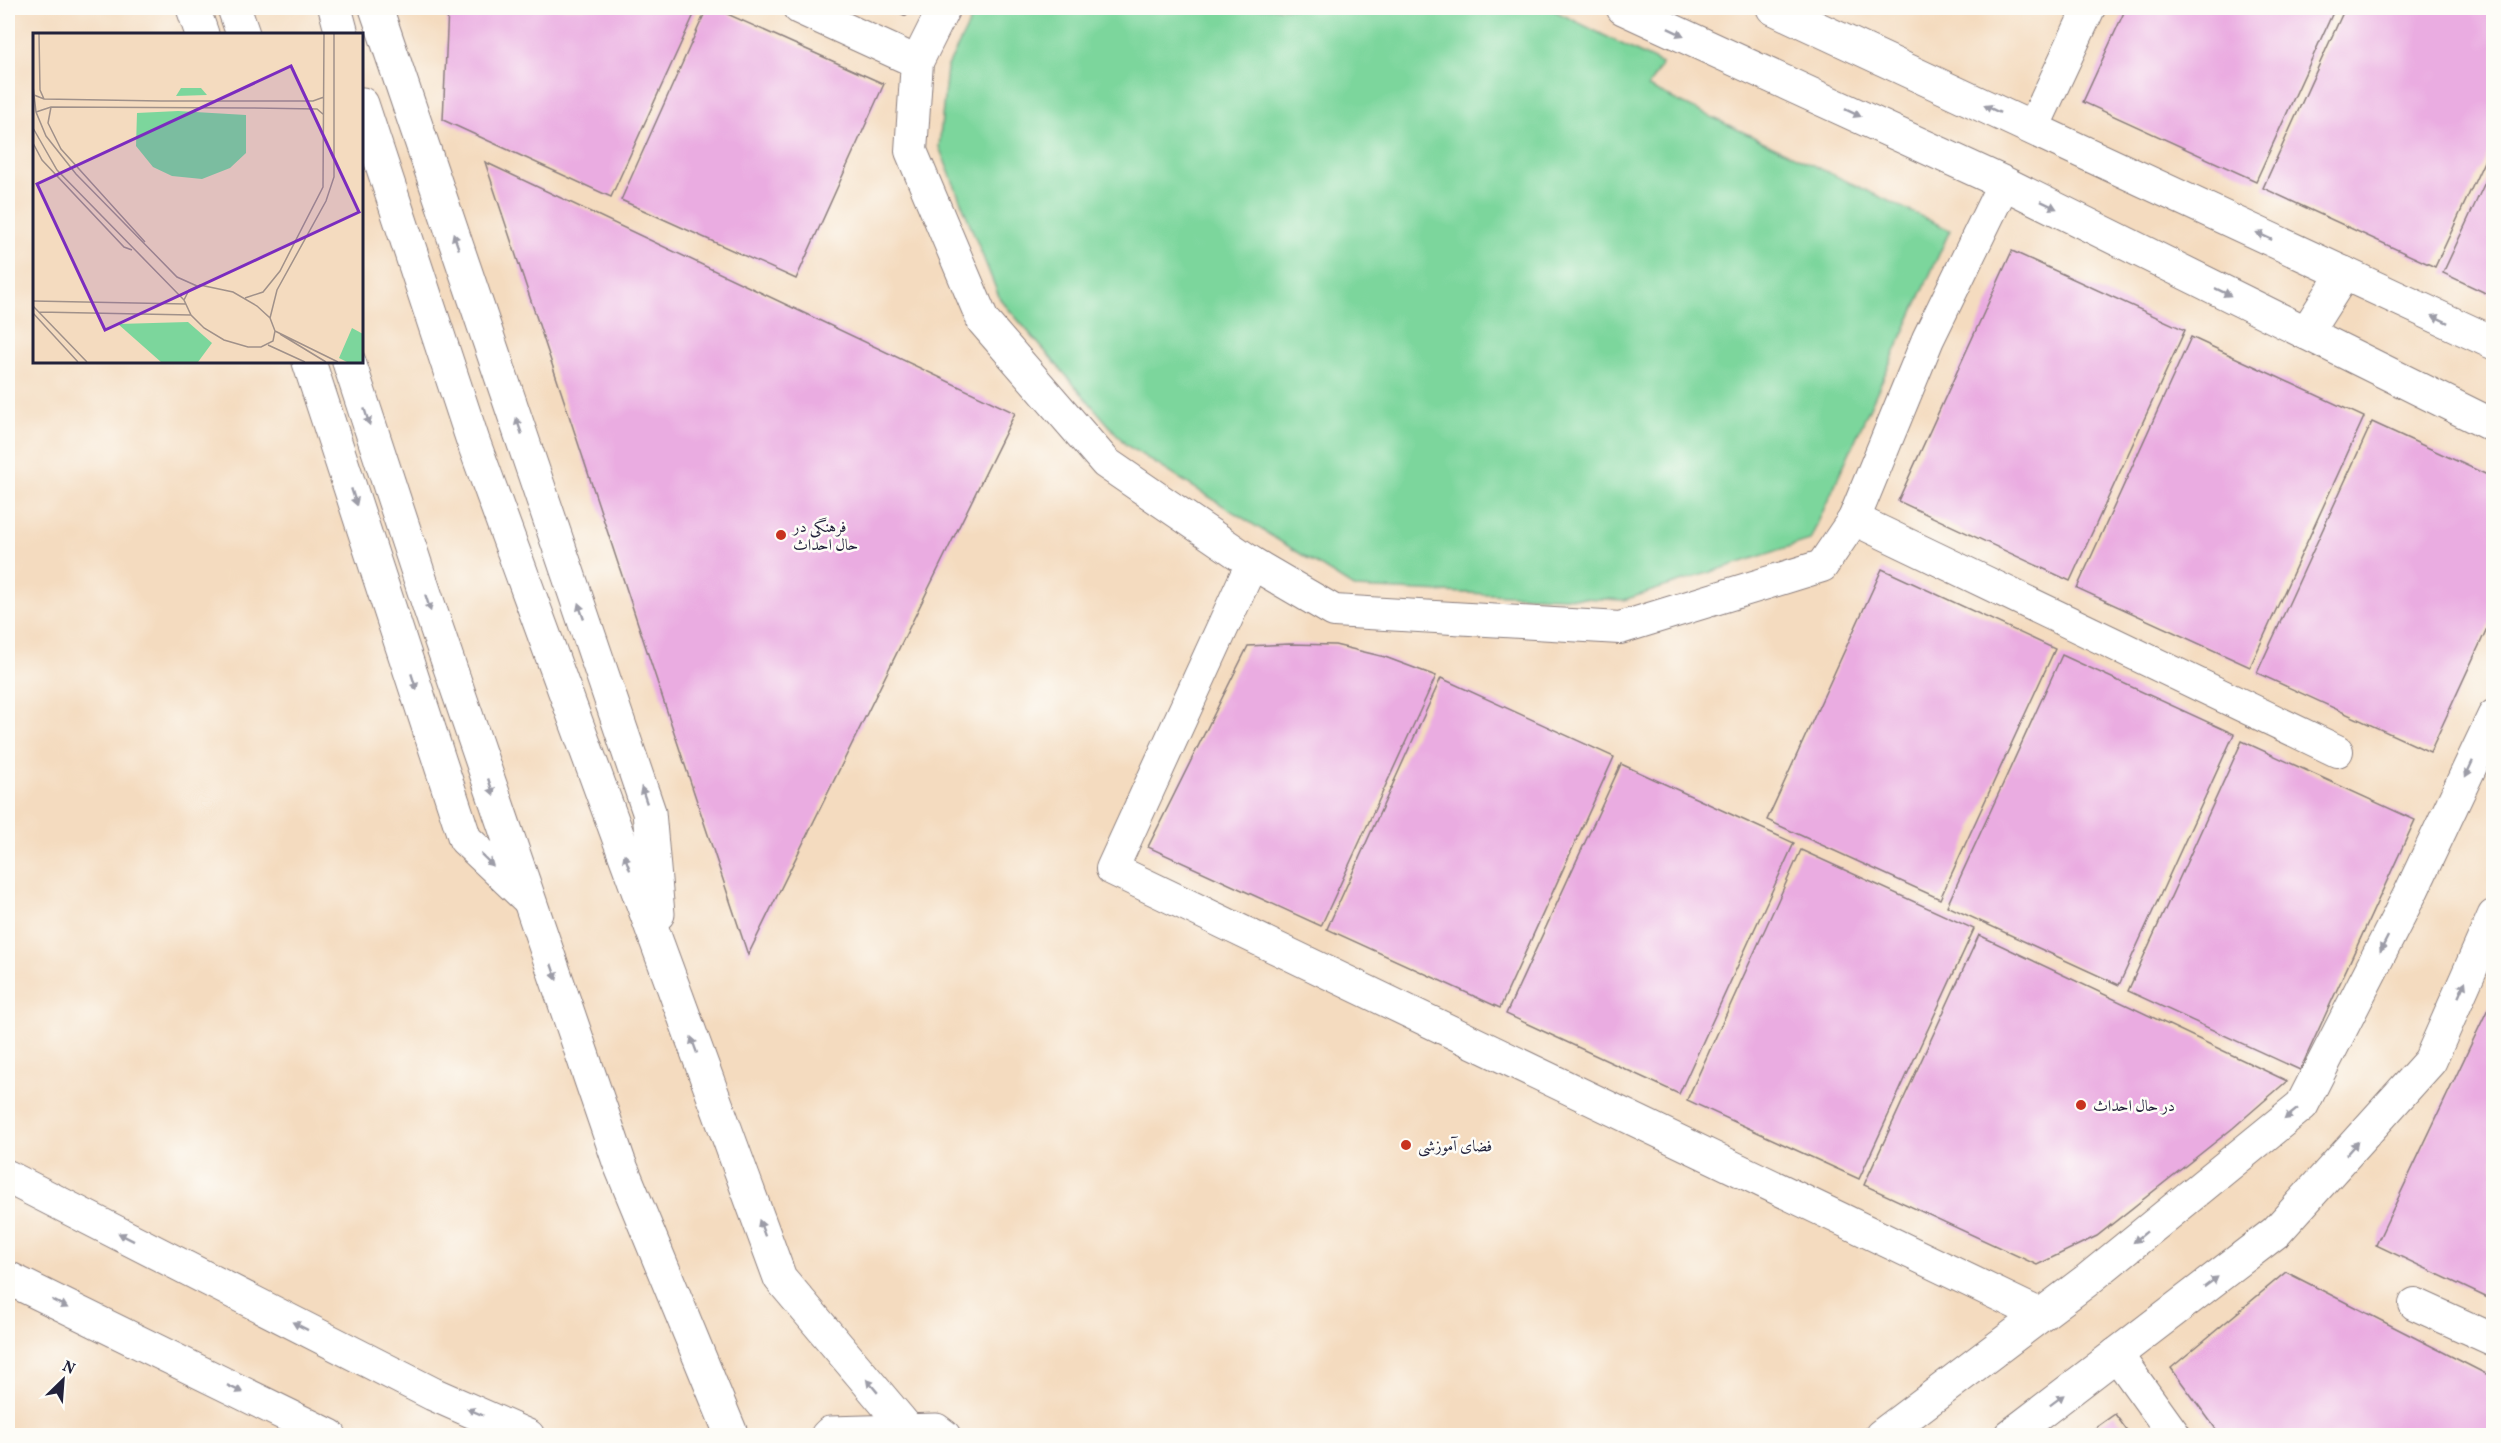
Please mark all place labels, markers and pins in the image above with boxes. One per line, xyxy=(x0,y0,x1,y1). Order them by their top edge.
place label: فرهنگی در حال احداث xyxy=(791,517,858,557)
marker: فرهنگی در حال احداث xyxy=(774,528,788,542)
place label: در حال احداث xyxy=(2093,1096,2175,1118)
marker: در حال احداث xyxy=(2074,1098,2088,1112)
place label: فضای آموزشی xyxy=(1418,1136,1492,1158)
marker: فضای آموزشی xyxy=(1399,1138,1413,1152)

